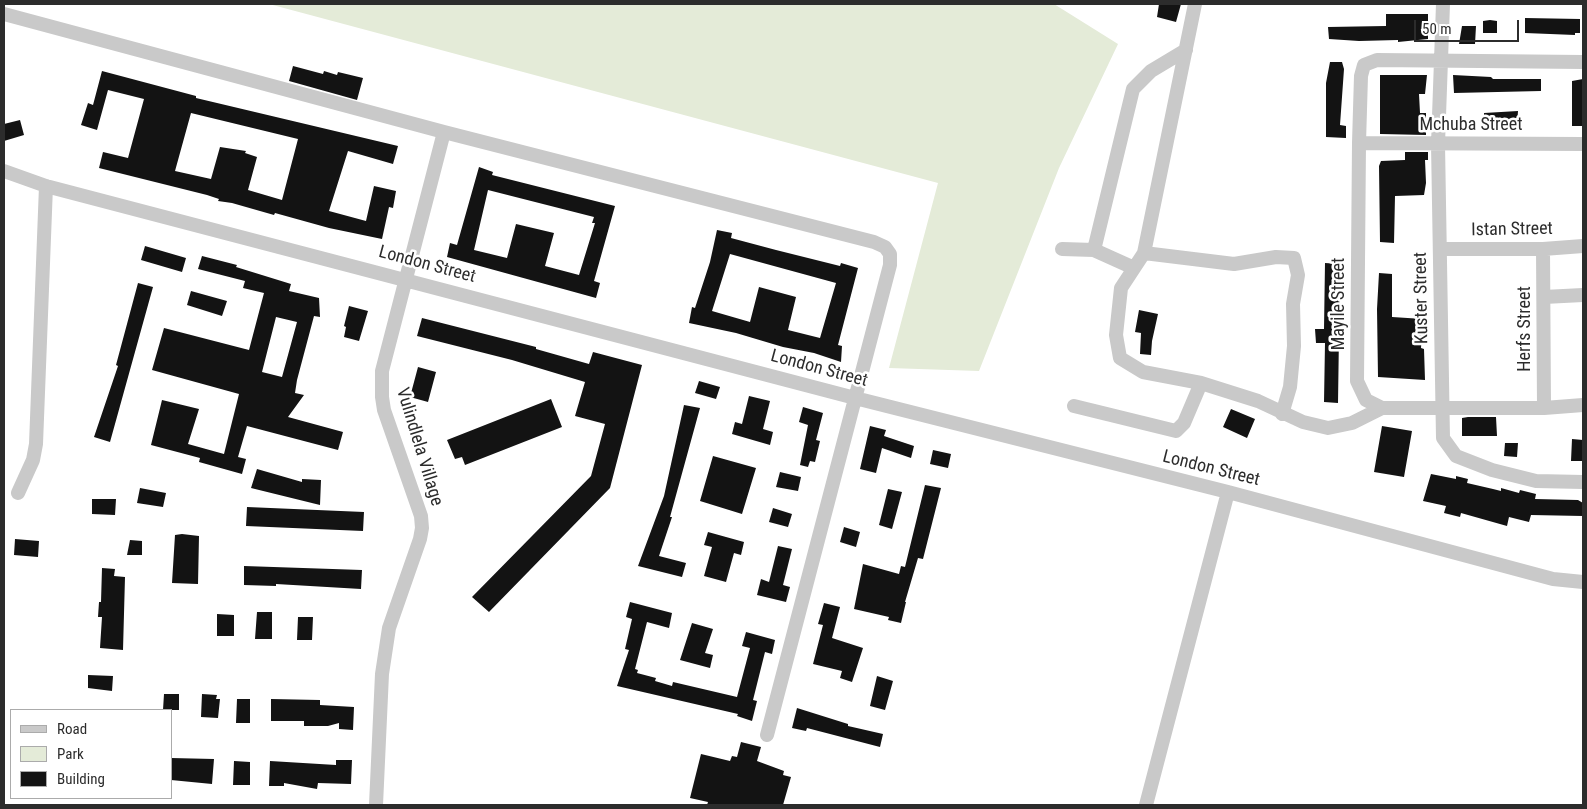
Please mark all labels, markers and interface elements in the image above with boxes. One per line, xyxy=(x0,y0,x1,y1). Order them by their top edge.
scale bar xyxy=(1417,10,1522,42)
text: 50 m xyxy=(1422,20,1452,38)
street label: Mchuba Street xyxy=(1419,114,1523,136)
street label: Istan Street xyxy=(1471,218,1553,242)
street label: London Street xyxy=(376,242,478,288)
street label: Kuster Street xyxy=(1410,252,1434,344)
street label: Mayile Street xyxy=(1328,258,1350,350)
street label: Herfs Street xyxy=(1514,286,1536,372)
street label: London Street xyxy=(768,346,870,392)
street label: Vulindlela Village xyxy=(391,385,447,509)
street label: London Street xyxy=(1160,447,1262,491)
legend xyxy=(10,709,172,799)
text: Road xyxy=(57,720,87,738)
text: Park xyxy=(57,745,84,763)
text: Building xyxy=(57,770,105,788)

